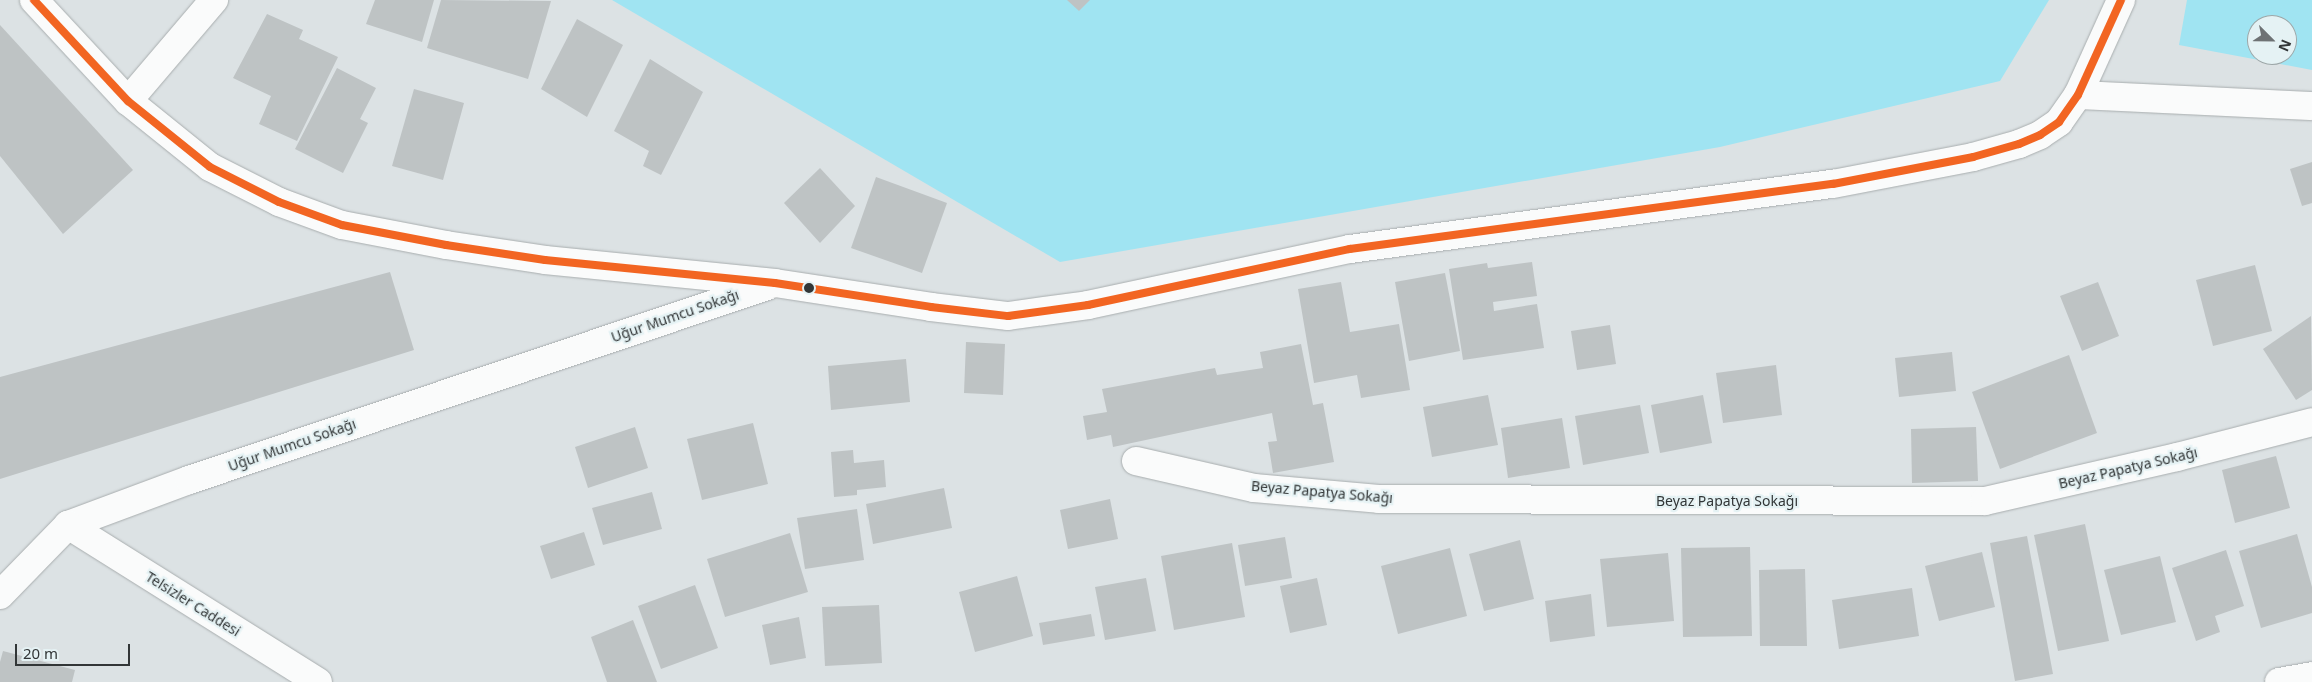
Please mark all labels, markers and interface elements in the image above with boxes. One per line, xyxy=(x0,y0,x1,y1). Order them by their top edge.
north arrow xyxy=(2247,15,2297,65)
text: N xyxy=(2274,37,2296,55)
unlabelled marker xyxy=(804,283,814,293)
street label: Uğur Mumcu Sokağı xyxy=(609,286,741,346)
street label: Uğur Mumcu Sokağı xyxy=(226,415,358,475)
street label: Beyaz Papatya Sokağı xyxy=(2057,444,2199,492)
street label: Beyaz Papatya Sokağı xyxy=(1250,477,1394,507)
street label: Beyaz Papatya Sokağı xyxy=(1656,493,1798,509)
street label: Telsizler Caddesi xyxy=(143,568,243,640)
scale bar xyxy=(18,634,132,666)
text: 20 m xyxy=(23,643,58,663)

